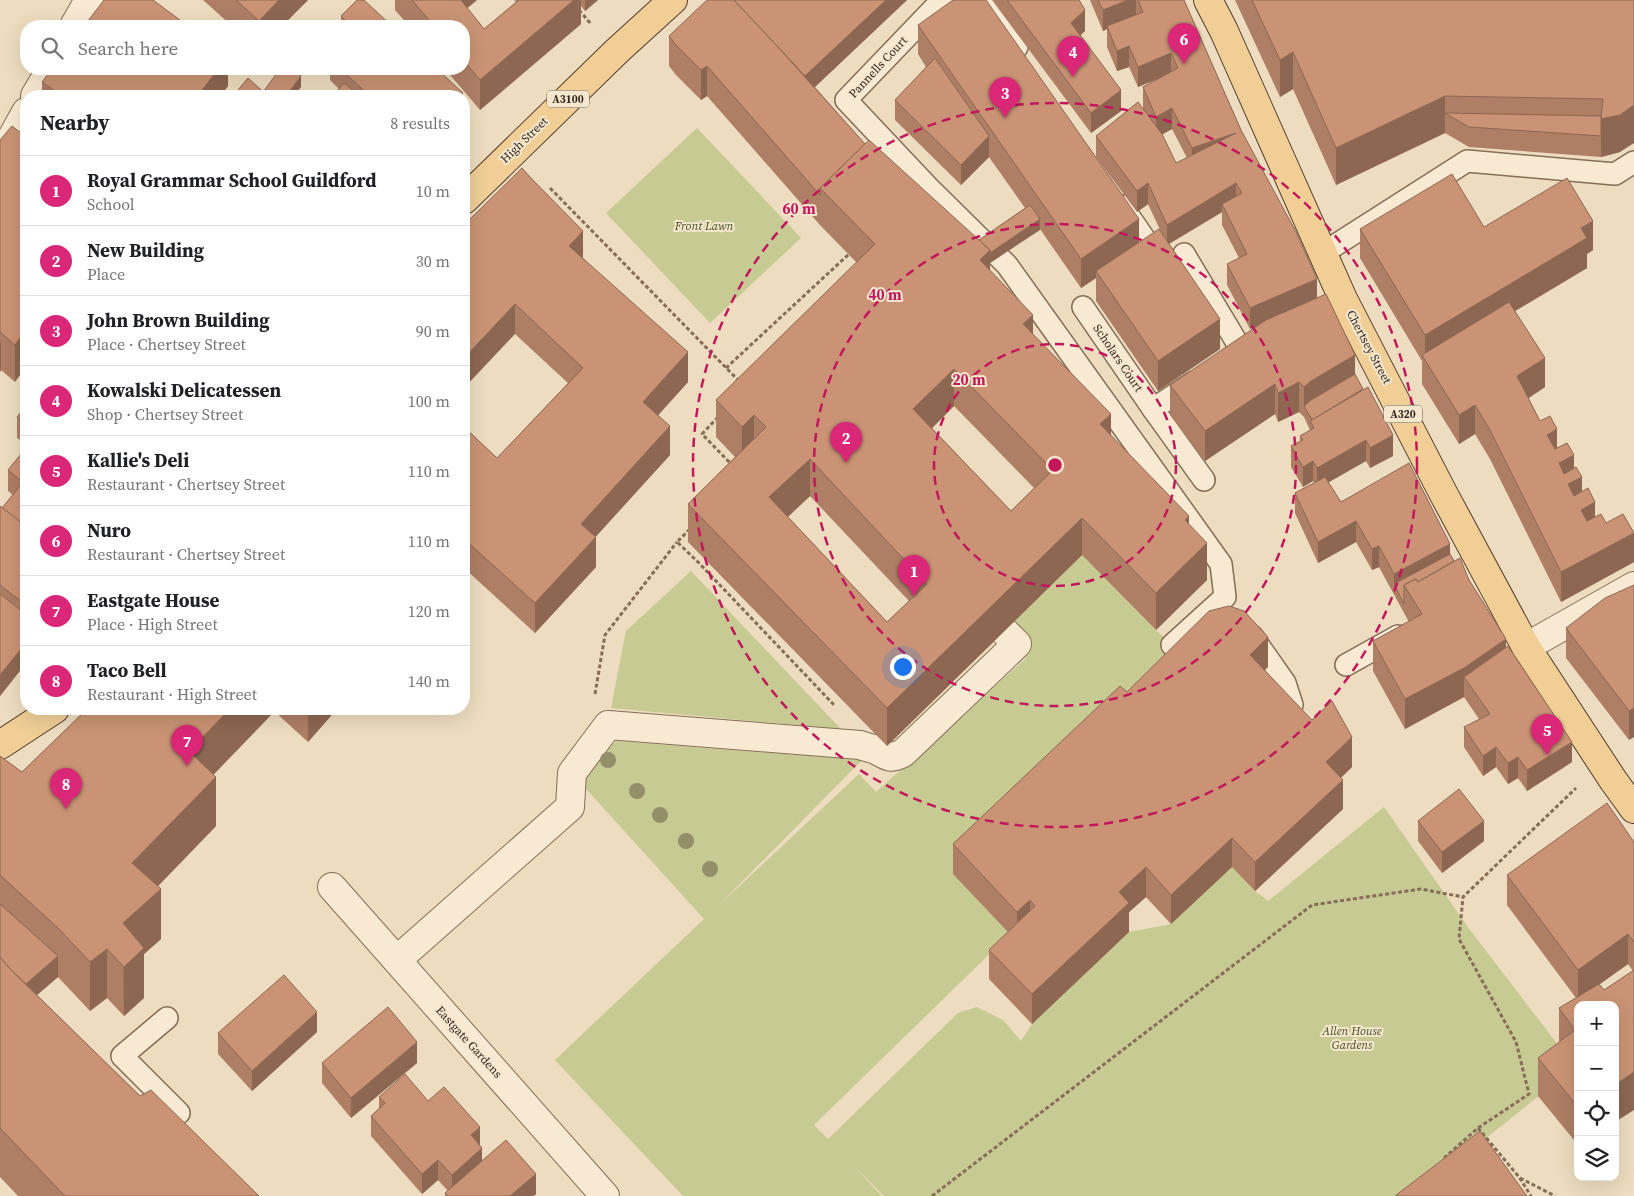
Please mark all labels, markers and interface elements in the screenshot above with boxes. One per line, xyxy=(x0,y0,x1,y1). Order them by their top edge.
search box xyxy=(20,20,470,75)
pin: 6 xyxy=(1168,23,1200,64)
street label: Pannells Court xyxy=(845,33,911,101)
icon: search xyxy=(38,34,66,62)
text: Search here xyxy=(78,35,178,61)
pin: 4 xyxy=(1057,36,1089,77)
pin: 3 xyxy=(989,77,1021,118)
road number: A3100 xyxy=(547,90,589,108)
text: Nearby xyxy=(40,108,110,137)
text: 8 results xyxy=(390,112,450,134)
street label: High Street xyxy=(497,113,551,167)
text: Royal Grammar School Guildford xyxy=(87,167,377,193)
text: 1 xyxy=(52,180,60,202)
text: 10 m xyxy=(416,180,450,202)
text: School xyxy=(87,193,135,215)
text: 60 m xyxy=(782,198,816,219)
park label: Front Lawn xyxy=(674,218,733,234)
text: New Building xyxy=(87,237,204,263)
text: 2 xyxy=(52,250,60,272)
text: 30 m xyxy=(416,250,450,272)
text: Place xyxy=(87,263,125,285)
text: 40 m xyxy=(868,284,902,305)
text: John Brown Building xyxy=(87,307,270,333)
street label: Chertsey Street xyxy=(1343,307,1395,387)
text: 3 xyxy=(52,320,60,342)
text: 90 m xyxy=(416,320,450,342)
street label: Scholars Court xyxy=(1089,321,1147,395)
text: Place · Chertsey Street xyxy=(87,333,246,355)
text: 20 m xyxy=(952,369,986,390)
text: Kowalski Delicatessen xyxy=(87,377,281,403)
text: 4 xyxy=(52,390,60,412)
text: 100 m xyxy=(408,390,450,412)
text: Shop · Chertsey Street xyxy=(87,403,243,425)
road number: A320 xyxy=(1384,406,1422,422)
pin: 2 xyxy=(830,422,862,463)
text: Kallie's Deli xyxy=(87,447,189,473)
centre of rings xyxy=(1046,456,1064,474)
text: 5 xyxy=(52,460,60,482)
text: 110 m xyxy=(408,460,450,482)
text: Restaurant · Chertsey Street xyxy=(87,473,285,495)
text: Nuro xyxy=(87,517,131,543)
text: 6 xyxy=(52,530,60,552)
text: 110 m xyxy=(408,530,450,552)
text: Restaurant · Chertsey Street xyxy=(87,543,285,565)
pin: 1 xyxy=(898,555,930,596)
text: Eastgate House xyxy=(87,587,219,613)
text: 7 xyxy=(52,600,60,622)
text: 120 m xyxy=(408,600,450,622)
text: Place · High Street xyxy=(87,613,218,635)
your location xyxy=(890,654,916,680)
text: Taco Bell xyxy=(87,657,167,683)
text: 8 xyxy=(52,670,60,692)
text: 140 m xyxy=(408,670,450,692)
text: Restaurant · High Street xyxy=(87,683,257,705)
pin: 5 xyxy=(1531,714,1563,755)
pin: 7 xyxy=(171,725,203,766)
pin: 8 xyxy=(50,768,82,809)
map controls xyxy=(1574,1001,1619,1181)
button: + xyxy=(1574,1001,1619,1046)
street label: Eastgate Gardens xyxy=(432,1002,506,1082)
park label: Allen House Gardens xyxy=(1321,1023,1382,1053)
button: − xyxy=(1574,1046,1619,1091)
button: locate xyxy=(1574,1091,1619,1136)
button: layers xyxy=(1574,1136,1619,1181)

